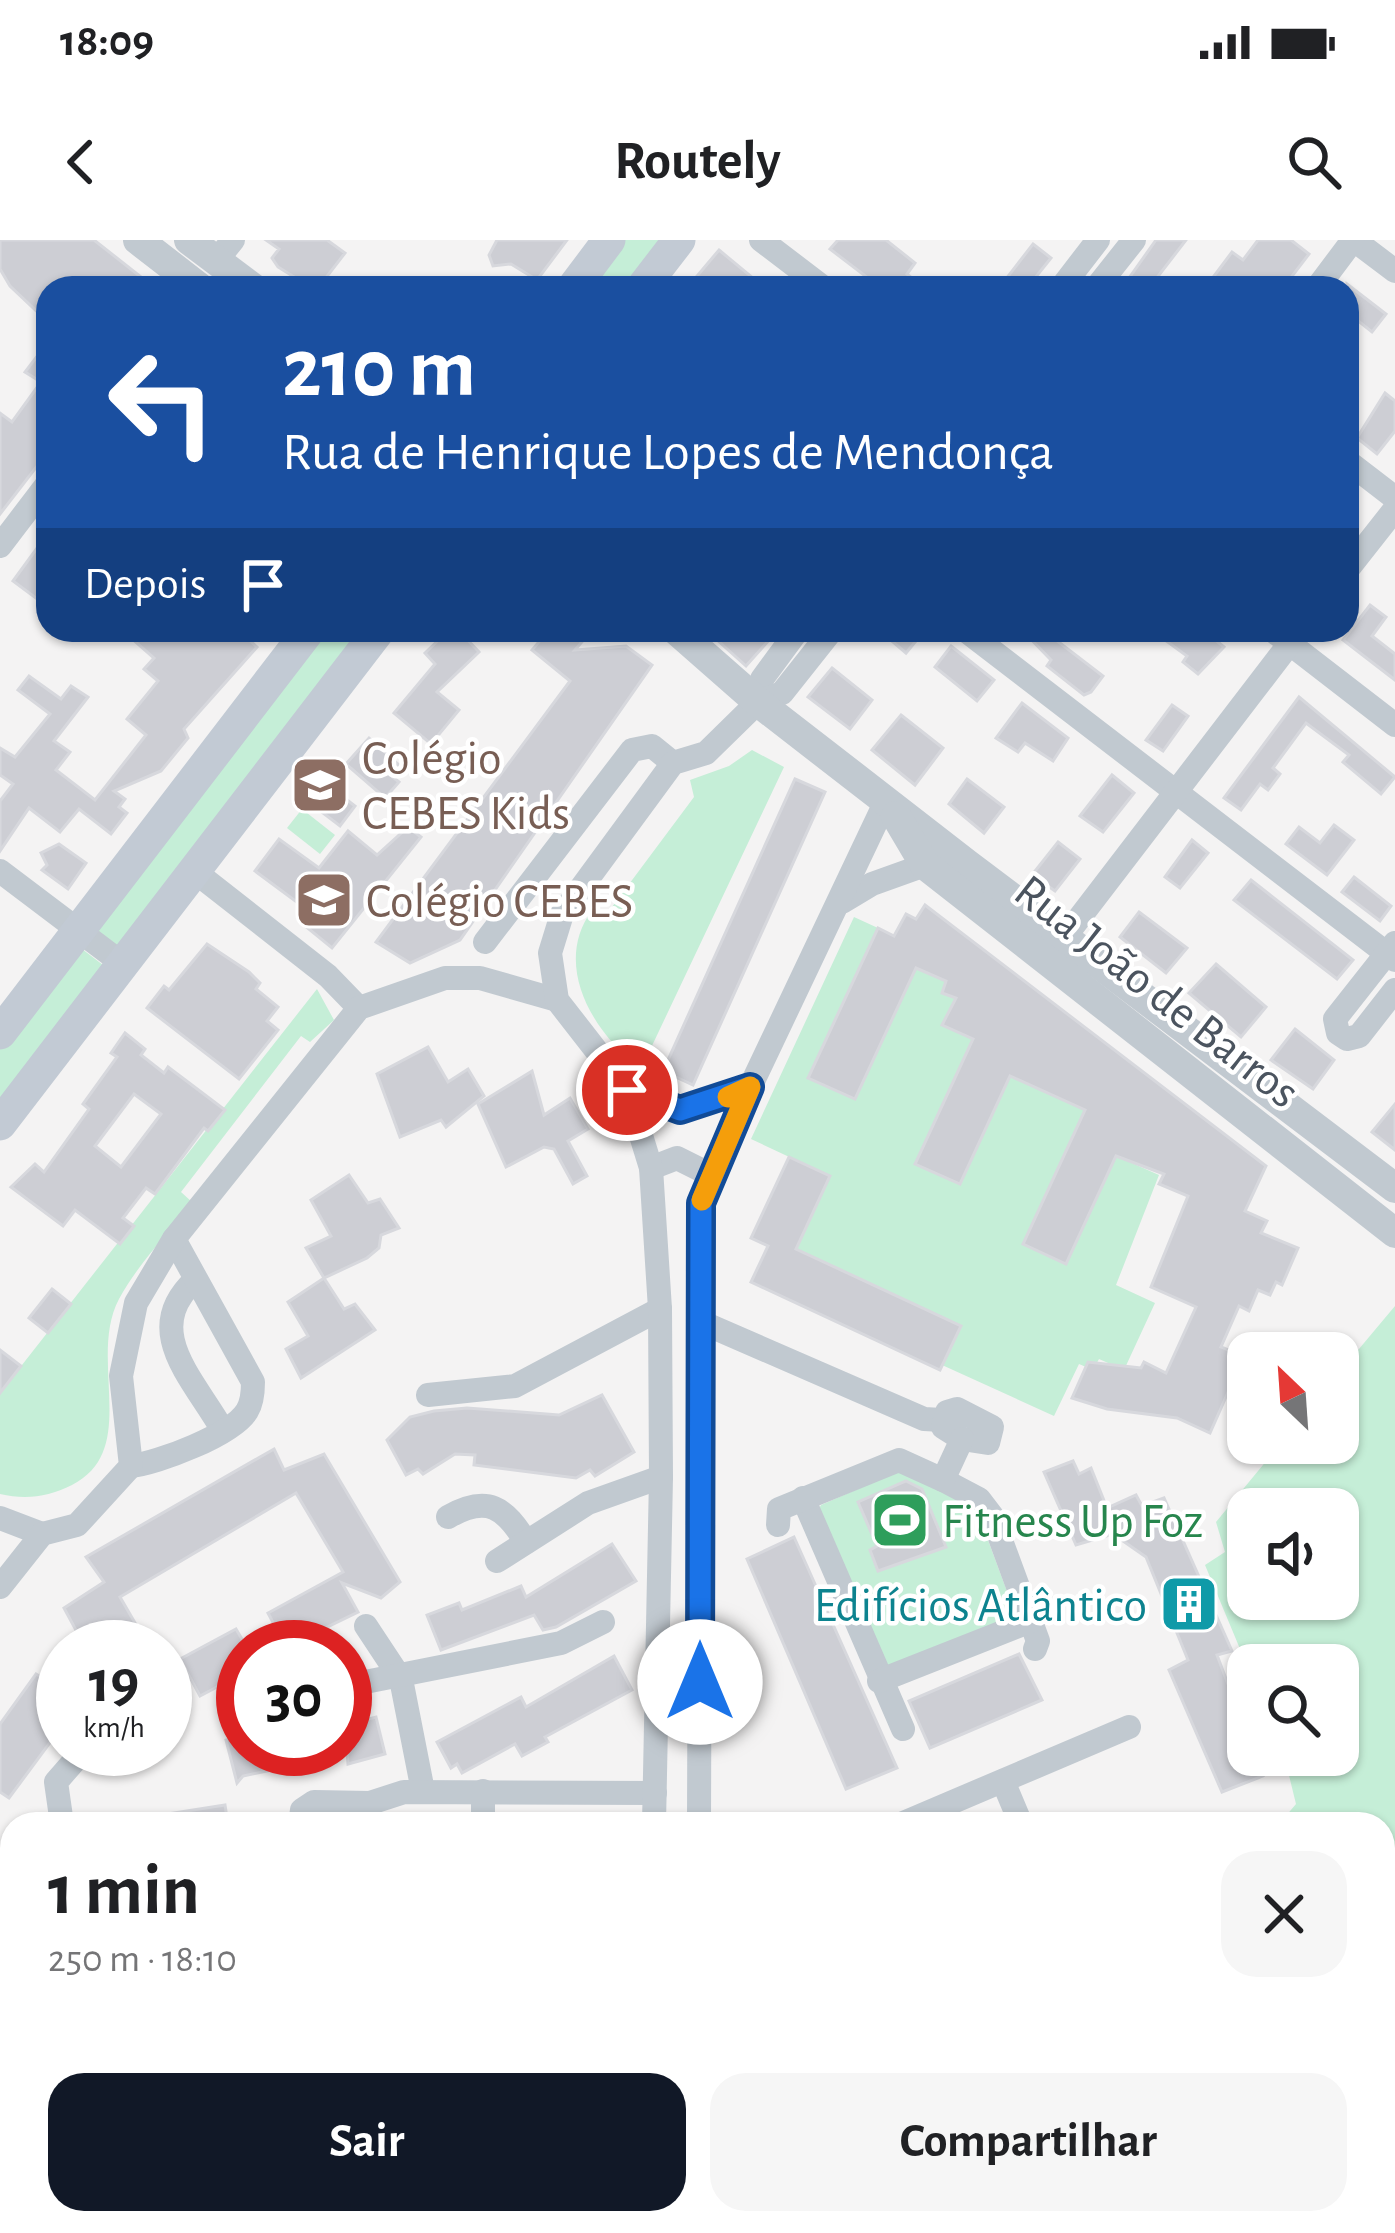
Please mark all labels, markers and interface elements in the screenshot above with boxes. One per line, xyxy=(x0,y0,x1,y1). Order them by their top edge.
text: 18:09 xyxy=(60,19,154,64)
icon: back xyxy=(48,129,114,195)
icon: search xyxy=(1281,129,1347,195)
text: Routely xyxy=(614,135,781,189)
icon: left xyxy=(84,324,240,480)
text: 210 m xyxy=(282,328,476,412)
text: Rua de Henrique Lopes de Mendonça xyxy=(282,426,1054,480)
icon: arrive xyxy=(230,552,296,618)
text: Depois xyxy=(84,562,206,607)
place label: Colégio CEBES Kids xyxy=(362,736,570,839)
school or university icon: Colégio CEBES Kids xyxy=(289,754,351,816)
street label: Rua João de Barros xyxy=(1005,867,1307,1118)
school or university icon: Colégio CEBES xyxy=(293,869,355,931)
place label: Colégio CEBES xyxy=(366,879,633,927)
pin xyxy=(576,1039,678,1141)
icon: arrive xyxy=(594,1057,660,1123)
north arrow xyxy=(1227,1332,1359,1464)
map controls xyxy=(1227,1332,1359,1776)
button: sound xyxy=(1227,1488,1359,1620)
sports icon: Fitness Up Foz xyxy=(869,1489,931,1551)
place label: Fitness Up Foz xyxy=(942,1499,1203,1547)
building icon: Edifícios Atlântico xyxy=(1158,1573,1220,1635)
place label: Edifícios Atlântico xyxy=(814,1583,1147,1631)
position arrow xyxy=(637,1619,763,1745)
speed limit sign: 30 xyxy=(216,1620,372,1776)
button: search xyxy=(1227,1644,1359,1776)
text: 19 xyxy=(89,1653,139,1713)
text: km/h xyxy=(83,1713,145,1743)
button: close xyxy=(1221,1851,1347,1977)
text: 1 min xyxy=(48,1855,200,1927)
text: 250 m · 18:10 xyxy=(48,1940,237,1979)
button: Sair xyxy=(48,2073,686,2211)
button: Compartilhar xyxy=(710,2073,1347,2211)

